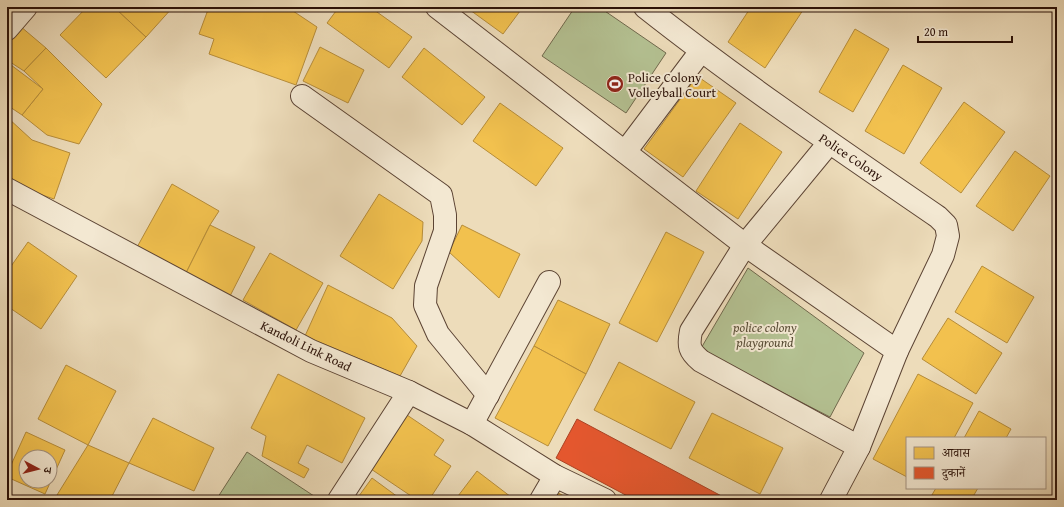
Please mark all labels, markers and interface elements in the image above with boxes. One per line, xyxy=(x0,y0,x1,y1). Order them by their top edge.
scale bar xyxy=(918,18,1012,44)
text: 20 m xyxy=(924,23,948,40)
place label: Police Colony Volleyball Court xyxy=(628,68,716,102)
sports icon: Police Colony Volleyball Court xyxy=(605,74,625,94)
street label: Police Colony xyxy=(815,129,887,186)
street label: Kandoli Link Road xyxy=(257,316,355,376)
park label: police colony playground xyxy=(732,318,797,352)
legend xyxy=(906,437,1046,489)
text: आवास xyxy=(942,444,971,461)
north arrow xyxy=(18,449,58,489)
text: दुकानें xyxy=(941,464,966,481)
text: उ xyxy=(39,465,56,475)

